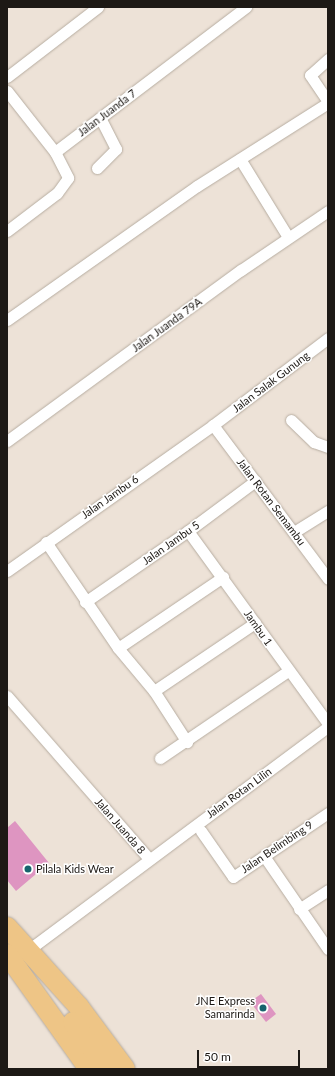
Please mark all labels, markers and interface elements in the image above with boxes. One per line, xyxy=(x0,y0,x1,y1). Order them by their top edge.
street label: Jalan Juanda 7 xyxy=(75,87,139,139)
street label: Jalan Juanda 79A xyxy=(129,295,205,355)
street label: Jalan Salak Gunung xyxy=(230,349,312,415)
street label: Jalan Rotan Semambu xyxy=(234,456,308,548)
street label: Jalan Jambu 6 xyxy=(79,472,141,522)
street label: Jalan Jambu 5 xyxy=(140,518,202,568)
street label: Jambu 1 xyxy=(241,608,275,648)
street label: Jalan Rotan Lilin xyxy=(204,765,274,821)
street label: Jalan Juanda 8 xyxy=(92,795,148,857)
street label: Jalan Belimbing 9 xyxy=(239,818,315,876)
place label: Pilala Kids Wear xyxy=(36,862,114,876)
marker: Pilala Kids Wear xyxy=(23,864,33,874)
place label: JNE Express Samarinda xyxy=(196,995,255,1021)
marker: JNE Express Samarinda xyxy=(258,1003,268,1013)
scale bar xyxy=(199,1042,302,1068)
text: 50 m xyxy=(204,1049,231,1064)

